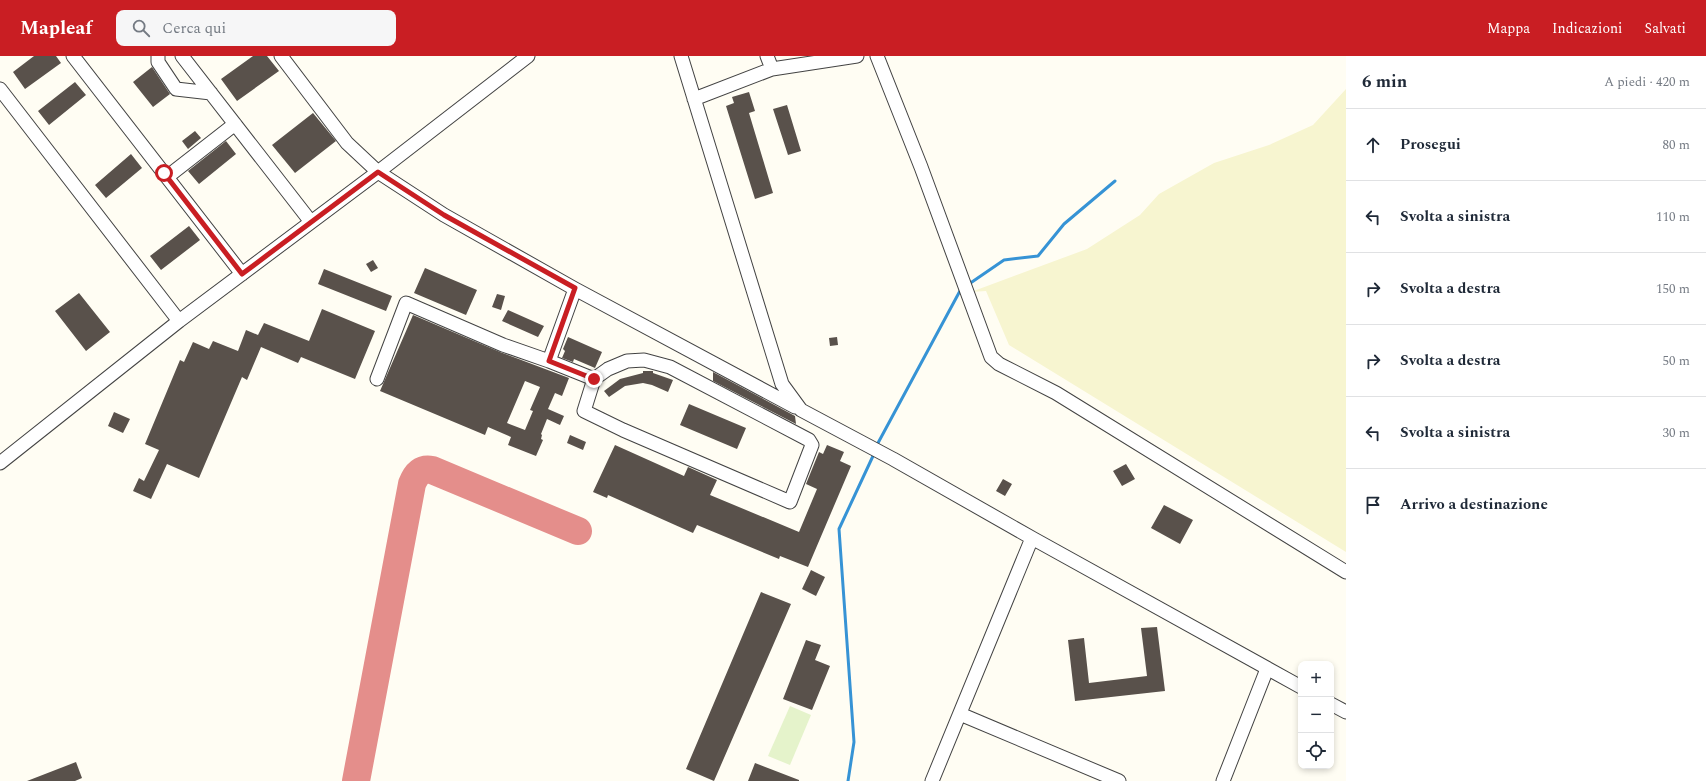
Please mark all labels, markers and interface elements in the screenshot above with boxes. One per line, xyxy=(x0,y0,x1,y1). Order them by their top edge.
search box xyxy=(116,10,396,46)
text: Mapleaf xyxy=(20,14,92,43)
icon: search xyxy=(130,17,152,39)
text: Cerca qui xyxy=(162,17,226,40)
text: Mappa xyxy=(1487,18,1530,39)
text: Indicazioni xyxy=(1552,18,1622,39)
text: Salvati xyxy=(1644,18,1686,39)
text: 6 min xyxy=(1362,69,1407,95)
text: A piedi · 420 m xyxy=(1604,72,1690,92)
text: Prosegui xyxy=(1400,133,1461,156)
icon: ahead xyxy=(1362,134,1384,156)
text: 80 m xyxy=(1663,135,1690,155)
route start xyxy=(155,164,173,182)
text: Svolta a sinistra xyxy=(1400,205,1510,228)
icon: left xyxy=(1362,206,1384,228)
text: 110 m xyxy=(1656,207,1690,227)
text: Svolta a destra xyxy=(1400,277,1501,300)
icon: right xyxy=(1362,278,1384,300)
text: 150 m xyxy=(1656,279,1690,299)
text: Svolta a destra xyxy=(1400,349,1501,372)
icon: right xyxy=(1362,350,1384,372)
text: 50 m xyxy=(1663,351,1690,371)
route end xyxy=(585,370,603,388)
text: Svolta a sinistra xyxy=(1400,421,1510,444)
icon: left xyxy=(1362,422,1384,444)
text: 30 m xyxy=(1663,423,1690,443)
text: Arrivo a destinazione xyxy=(1400,493,1548,516)
icon: arrive xyxy=(1362,494,1384,516)
map controls xyxy=(1298,661,1334,769)
button: + xyxy=(1298,661,1334,697)
button: − xyxy=(1298,697,1334,733)
button: locate xyxy=(1298,733,1334,769)

